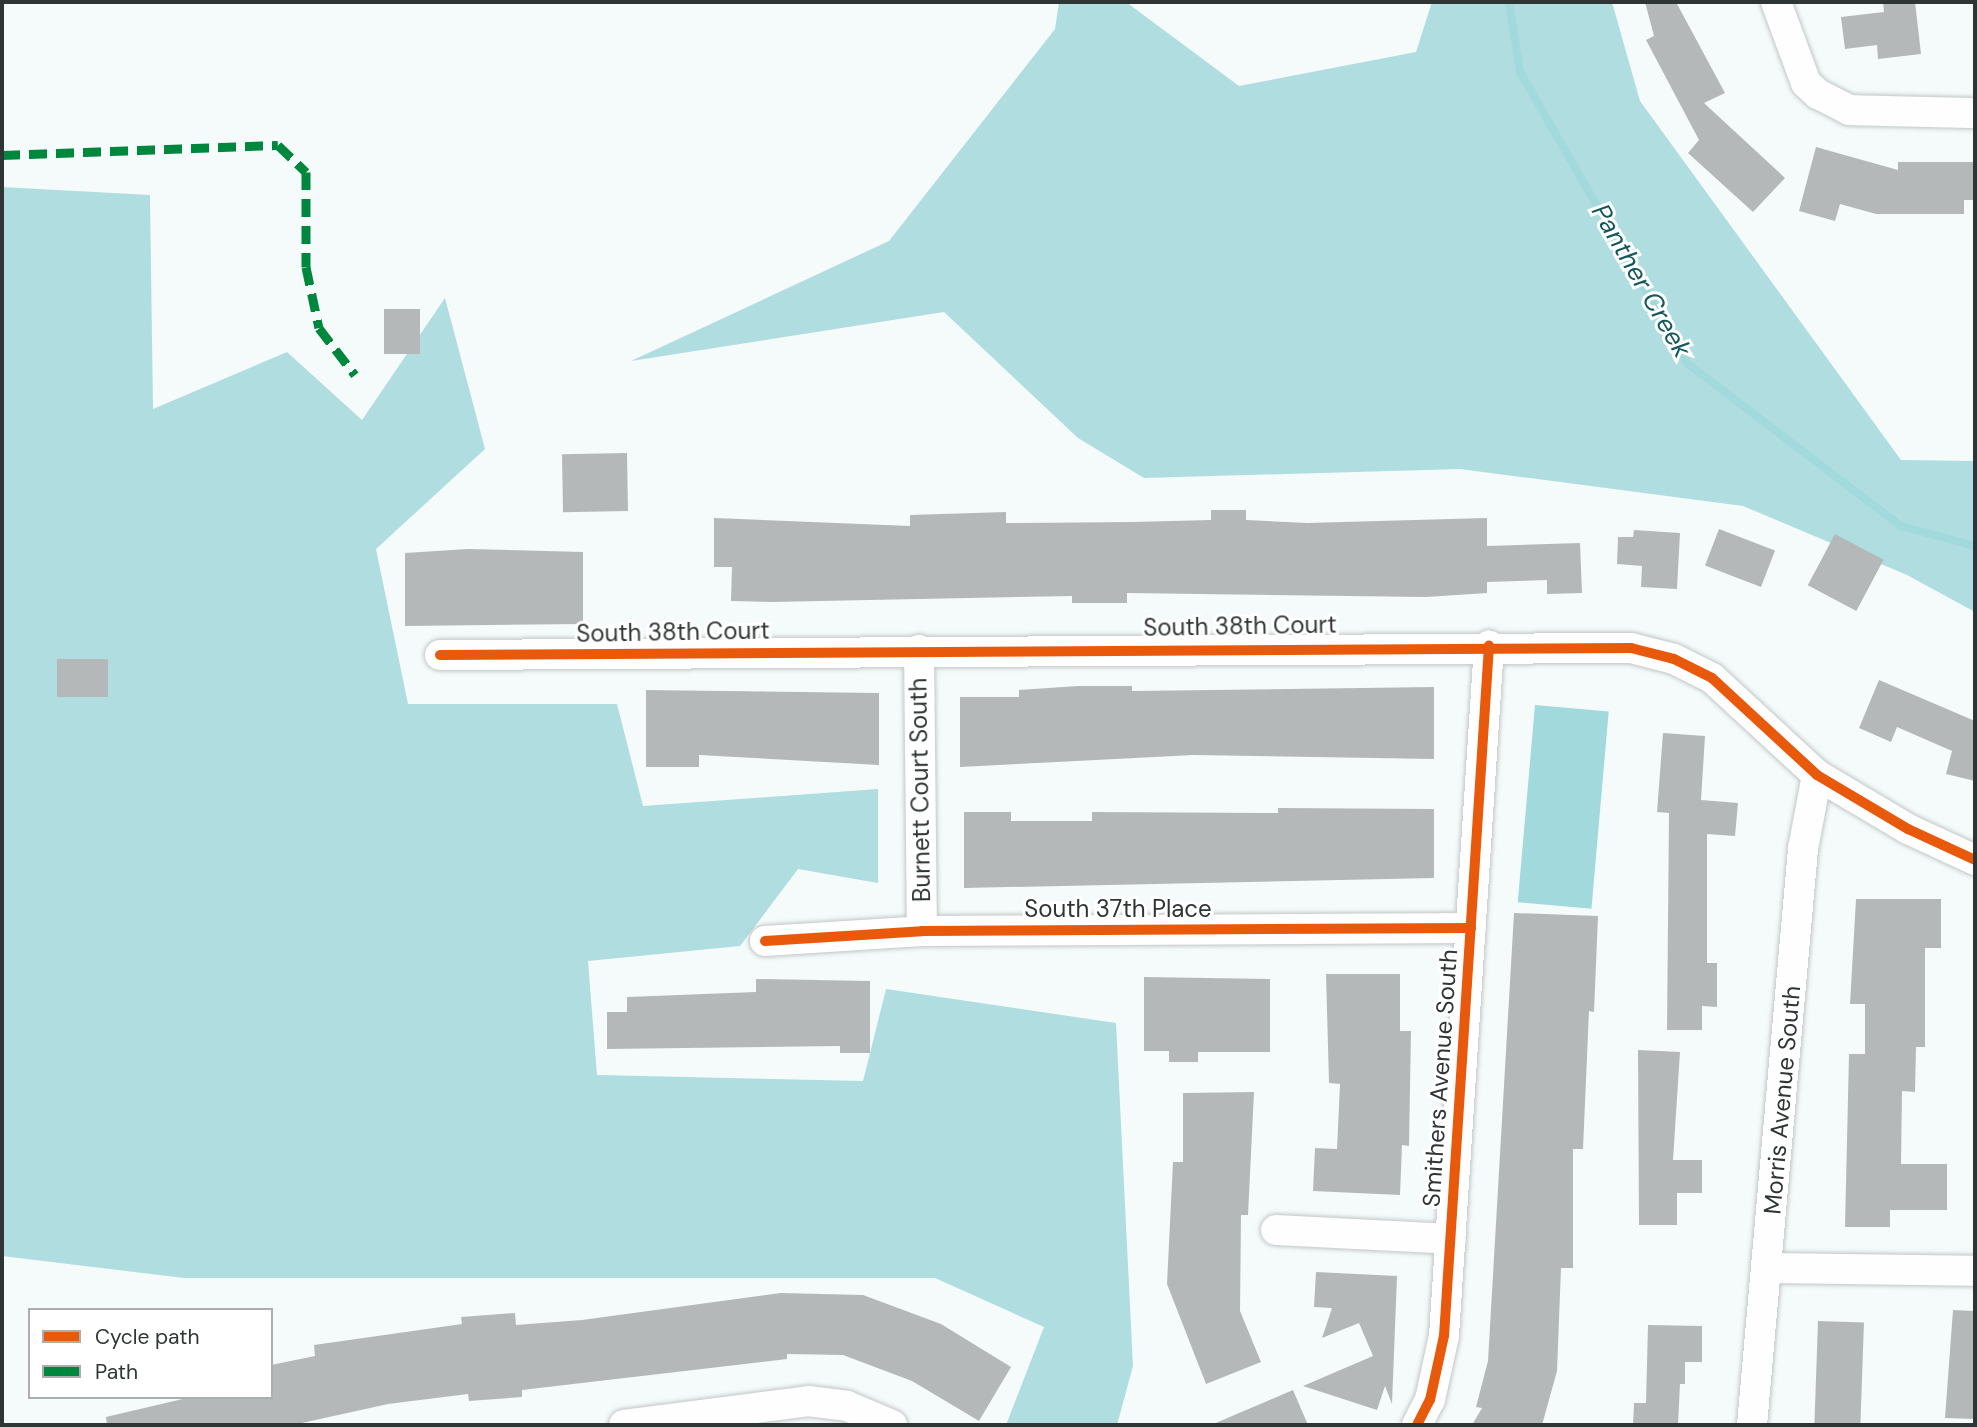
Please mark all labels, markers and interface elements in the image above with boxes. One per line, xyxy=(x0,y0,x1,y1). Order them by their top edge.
water label: Panther Creek xyxy=(1584,199,1698,363)
street label: South 38th Court xyxy=(1143,610,1337,642)
street label: South 38th Court xyxy=(576,616,770,648)
street label: Burnett Court South xyxy=(904,678,936,902)
street label: South 37th Place xyxy=(1024,895,1212,923)
street label: Smithers Avenue South xyxy=(1417,948,1463,1208)
street label: Morris Avenue South xyxy=(1758,984,1806,1216)
legend xyxy=(28,1308,273,1399)
text: Cycle path xyxy=(95,1323,200,1351)
text: Path xyxy=(95,1358,138,1386)

